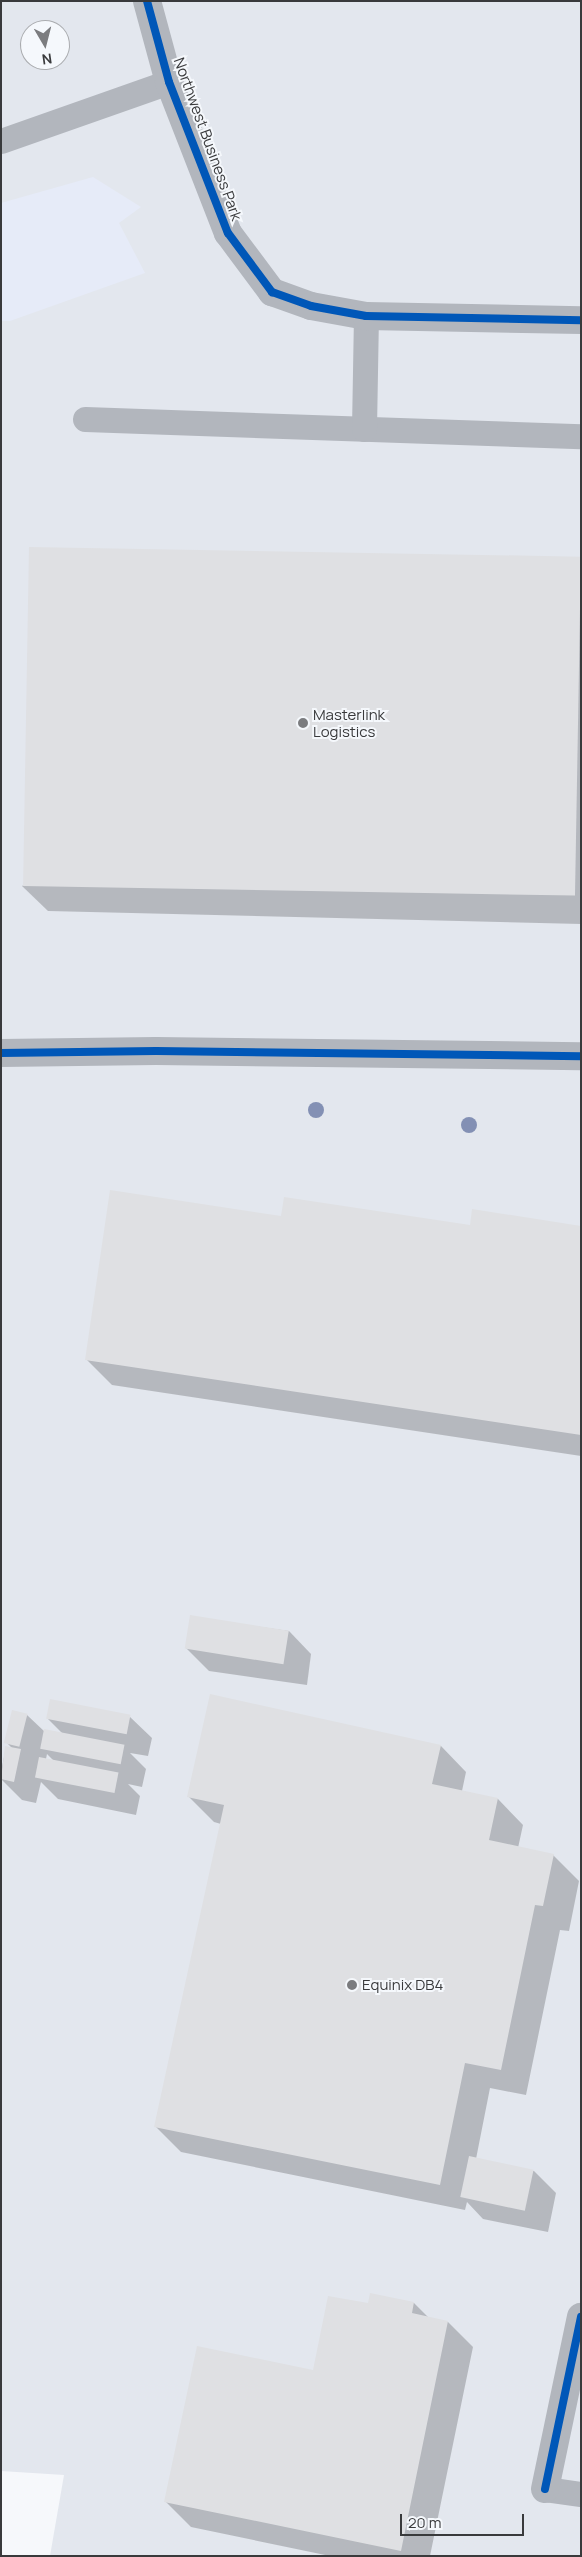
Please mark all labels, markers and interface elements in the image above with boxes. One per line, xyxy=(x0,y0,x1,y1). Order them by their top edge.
north arrow xyxy=(20,20,70,70)
text: N xyxy=(41,49,53,69)
street label: Northwest Business Park xyxy=(170,55,246,223)
place label: Masterlink Logistics xyxy=(313,705,385,740)
marker: Masterlink Logistics xyxy=(297,717,309,729)
place label: Equinix DB4 xyxy=(362,1976,443,1994)
marker: Equinix DB4 xyxy=(346,1979,358,1991)
scale bar xyxy=(402,2504,526,2536)
text: 20 m xyxy=(408,2512,441,2533)

